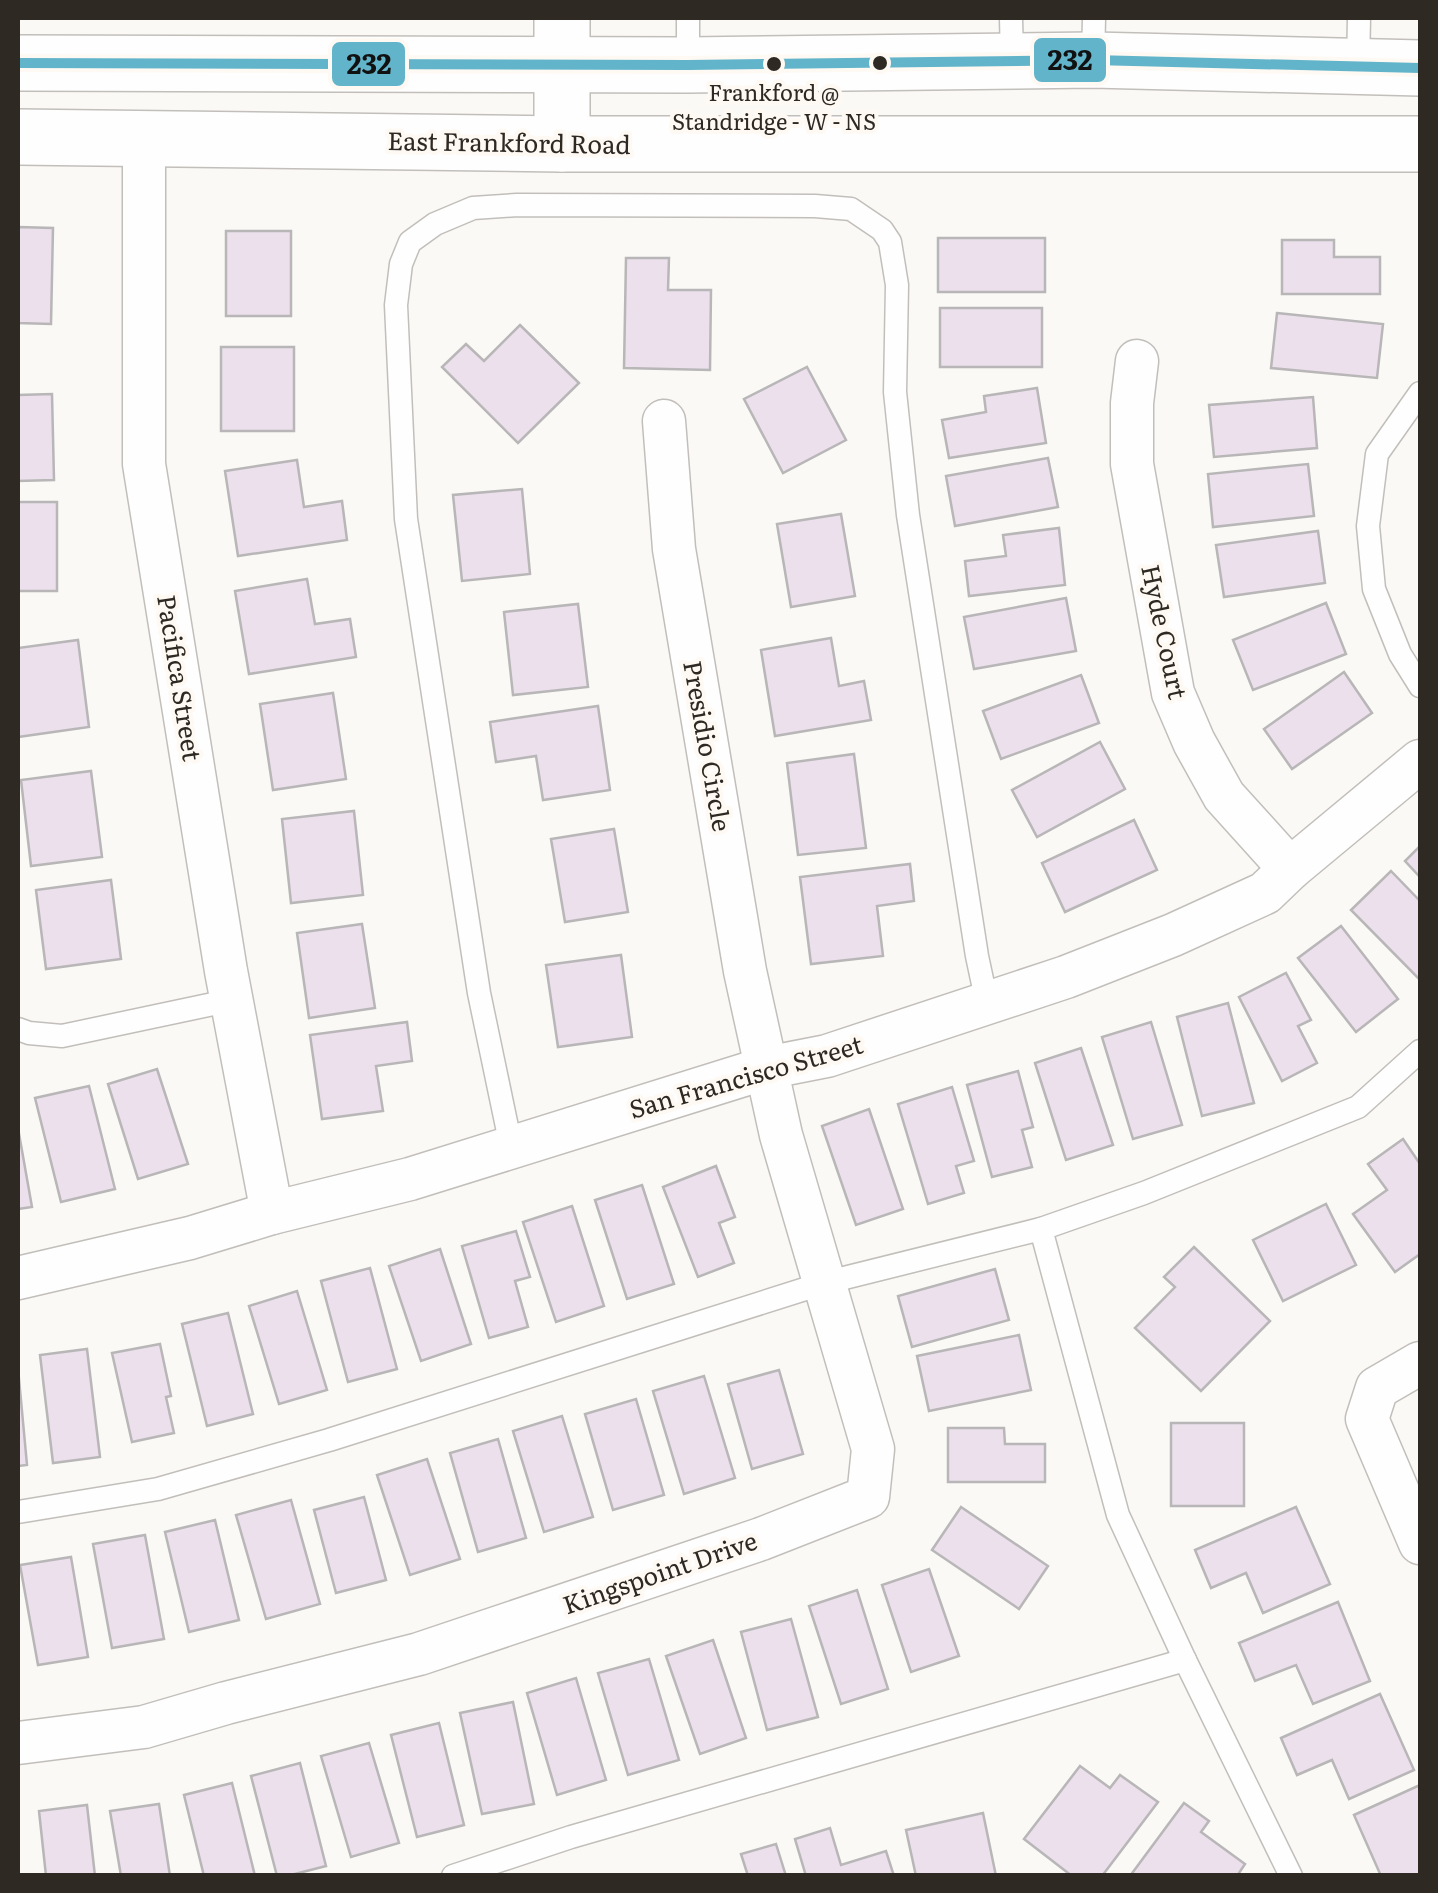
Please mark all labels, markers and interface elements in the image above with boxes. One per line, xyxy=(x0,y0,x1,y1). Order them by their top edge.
line badge: 232 xyxy=(1032,36,1108,84)
text: 232 xyxy=(1047,37,1093,79)
line badge: 232 xyxy=(330,40,407,88)
text: 232 xyxy=(346,41,392,83)
unlabelled marker xyxy=(870,53,890,73)
marker: Frankford @ Standridge - W - NS xyxy=(764,54,784,74)
place label: Frankford @ Standridge - W - NS xyxy=(672,75,876,137)
street label: East Frankford Road xyxy=(387,121,631,162)
street label: Hyde Court xyxy=(1133,561,1198,702)
street label: Pacifica Street xyxy=(149,592,212,763)
street label: Presidio Circle xyxy=(675,657,742,834)
street label: San Francisco Street xyxy=(624,1025,867,1127)
street label: Kingspoint Drive xyxy=(557,1521,762,1622)

